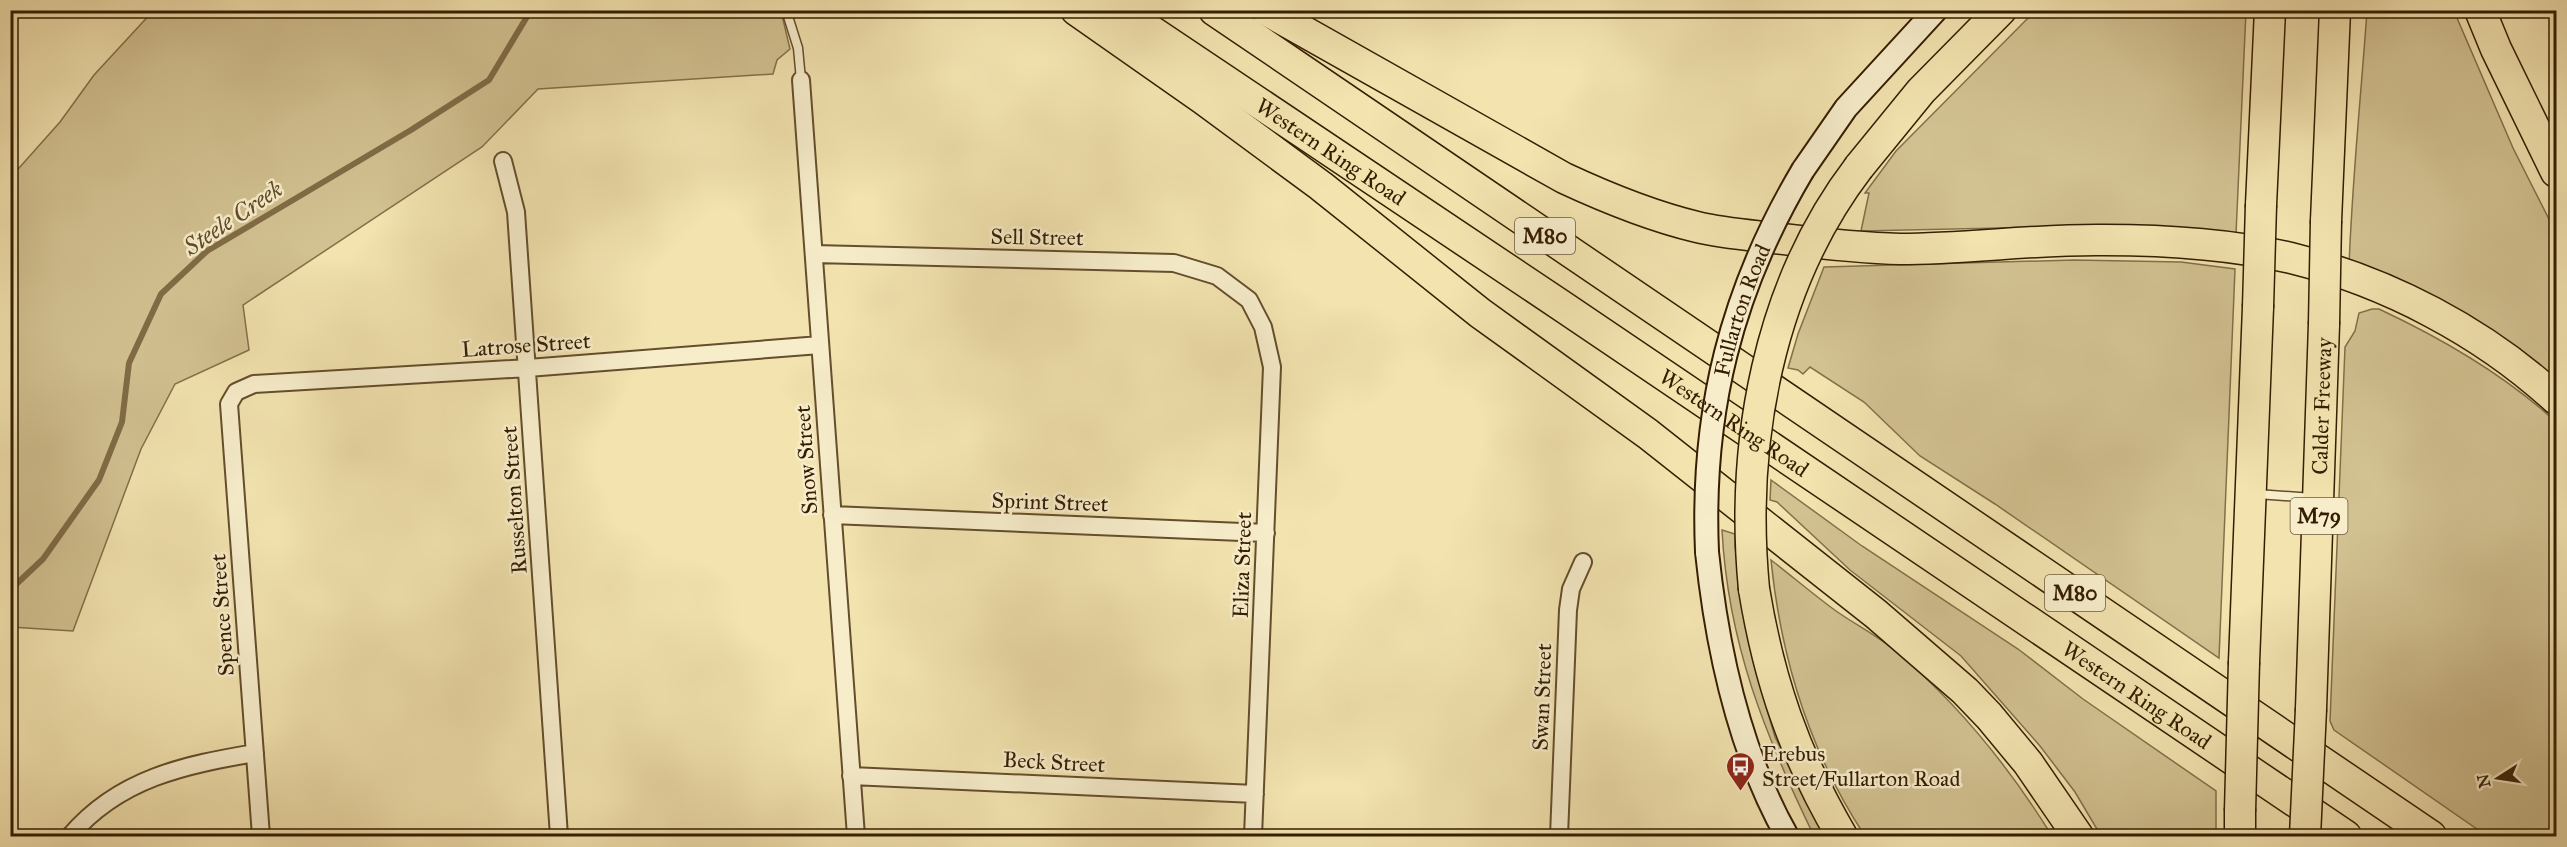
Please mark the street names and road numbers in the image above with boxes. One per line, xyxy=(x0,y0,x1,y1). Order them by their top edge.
street label: Western Ring Road xyxy=(1251,92,1411,211)
road number: M80 xyxy=(1515,218,1575,254)
street label: Sell Street xyxy=(990,223,1084,251)
street label: Fullarton Road xyxy=(1707,240,1776,379)
street label: Latrose Street xyxy=(461,327,592,363)
street label: Calder Freeway xyxy=(2305,336,2337,475)
street label: Western Ring Road xyxy=(1655,362,1814,483)
street label: Snow Street xyxy=(789,404,823,516)
street label: Russelton Street xyxy=(495,425,533,575)
street label: Sprint Street xyxy=(991,486,1109,518)
road number: M79 xyxy=(2290,498,2348,534)
street label: Eliza Street xyxy=(1227,511,1257,619)
street label: Spence Street xyxy=(204,553,240,677)
road number: M80 xyxy=(2045,575,2105,611)
street label: Western Ring Road xyxy=(2057,635,2217,755)
street label: Swan Street xyxy=(1527,643,1557,751)
street label: Beck Street xyxy=(1002,746,1106,778)

